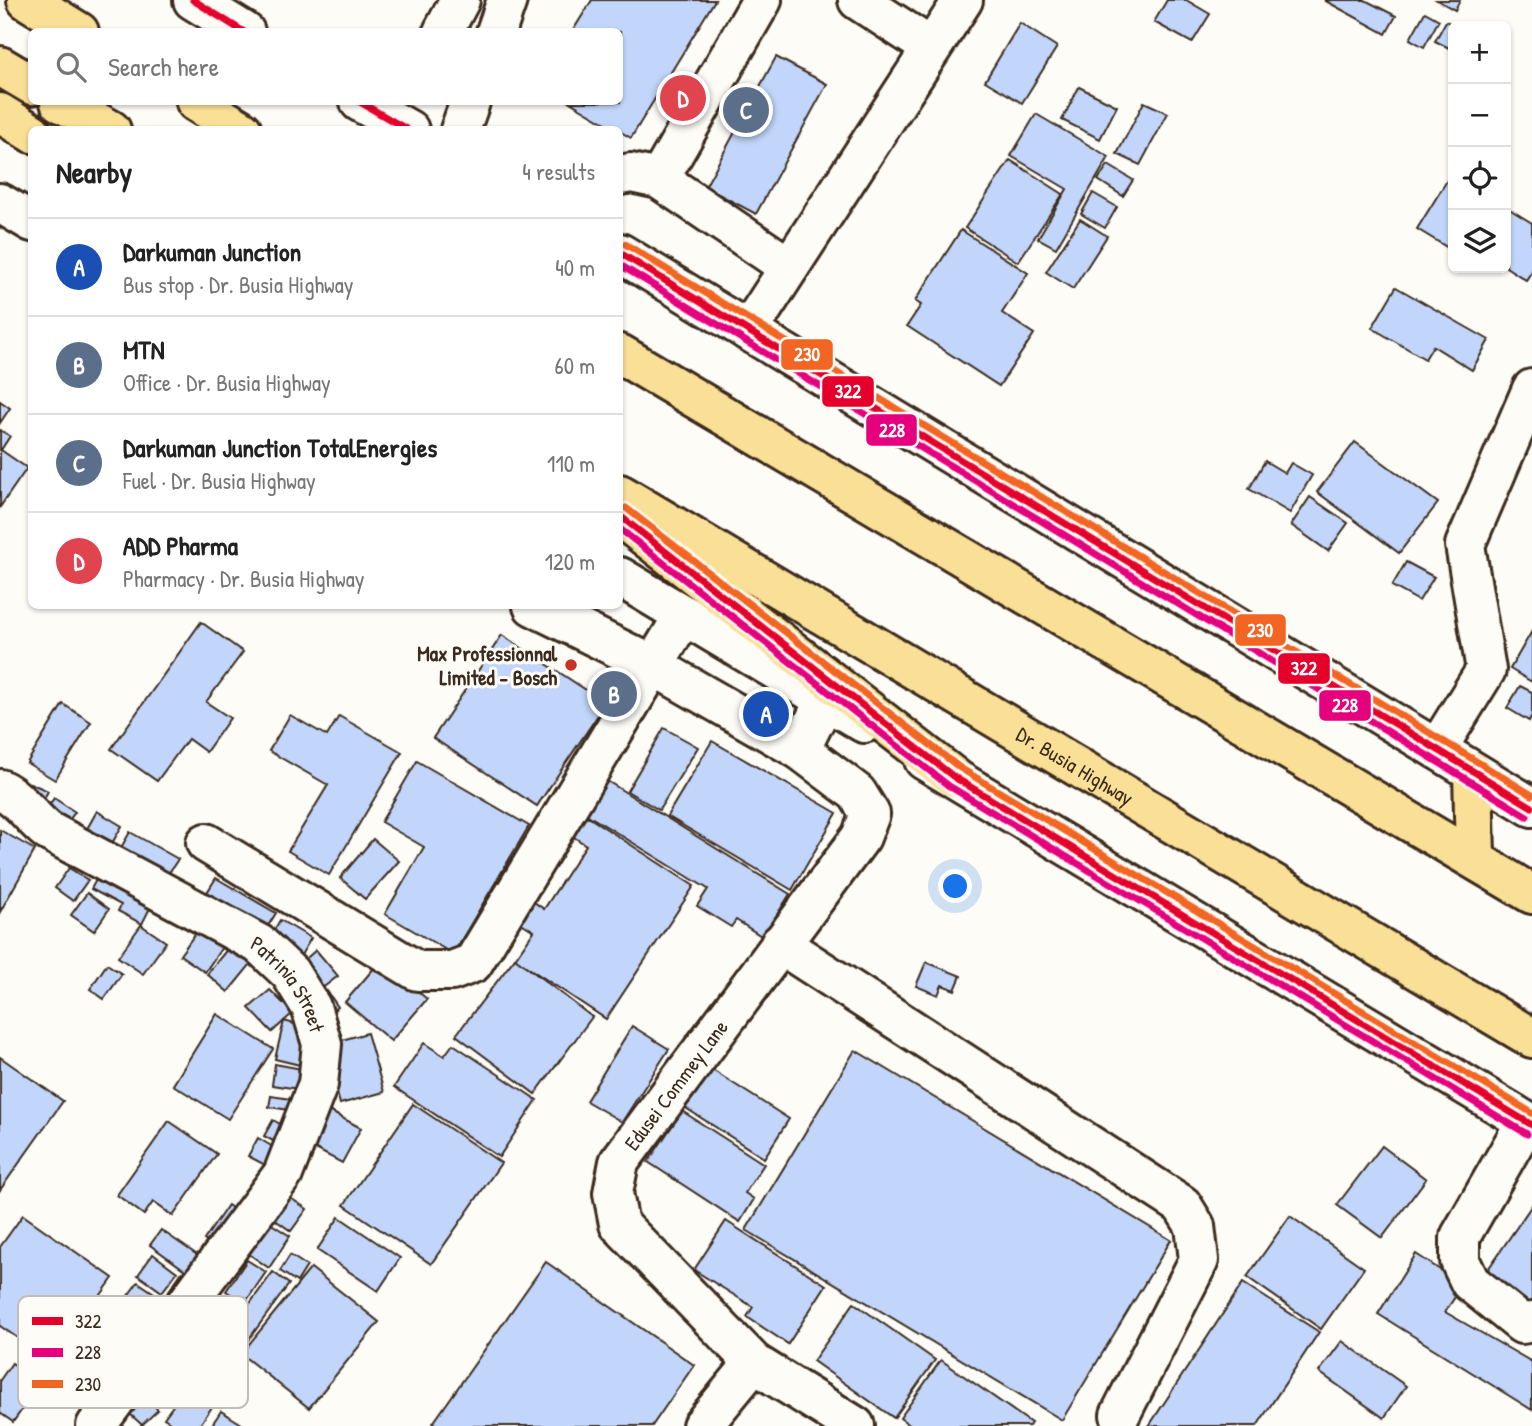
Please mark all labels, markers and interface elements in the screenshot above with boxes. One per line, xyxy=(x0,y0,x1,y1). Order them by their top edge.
map controls xyxy=(1448,21,1511,273)
button: + xyxy=(1448,21,1511,84)
search box xyxy=(28,28,623,105)
icon: search xyxy=(52,48,90,86)
text: Search here xyxy=(108,49,219,84)
pin: D xyxy=(660,72,706,124)
pin: C xyxy=(723,84,769,136)
button: − xyxy=(1448,84,1511,147)
button: locate xyxy=(1448,147,1511,210)
text: Nearby xyxy=(56,152,132,192)
text: 4 results xyxy=(522,156,595,187)
button: layers xyxy=(1448,210,1511,273)
text: Darkuman Junction xyxy=(123,234,301,269)
text: A xyxy=(73,252,85,283)
text: 40 m xyxy=(555,252,595,283)
text: Bus stop · Dr. Busia Highway xyxy=(123,269,353,300)
text: MTN xyxy=(123,332,164,367)
line badge: 230 xyxy=(780,338,834,371)
text: 230 xyxy=(794,341,820,367)
text: B xyxy=(73,350,85,381)
text: 60 m xyxy=(555,350,595,381)
text: Office · Dr. Busia Highway xyxy=(123,367,331,398)
line badge: 322 xyxy=(821,375,875,408)
text: 322 xyxy=(835,378,861,404)
line badge: 228 xyxy=(865,413,918,447)
text: 228 xyxy=(879,417,905,443)
text: Darkuman Junction TotalEnergies xyxy=(123,430,437,465)
text: C xyxy=(73,448,85,479)
text: 110 m xyxy=(547,448,595,479)
text: Fuel · Dr. Busia Highway xyxy=(123,465,316,496)
text: ADD Pharma xyxy=(123,528,238,563)
text: D xyxy=(74,546,84,577)
text: 120 m xyxy=(545,546,595,577)
text: Pharmacy · Dr. Busia Highway xyxy=(123,563,364,594)
line badge: 230 xyxy=(1234,613,1287,647)
text: 230 xyxy=(1247,617,1273,643)
place label: Max Professionnal Limited - Bosch xyxy=(417,639,557,692)
line badge: 322 xyxy=(1277,652,1331,685)
text: 322 xyxy=(1291,655,1317,681)
marker: Max Professionnal Limited - Bosch xyxy=(563,657,579,673)
pin: B xyxy=(591,668,637,720)
pin: A xyxy=(743,688,789,740)
line badge: 228 xyxy=(1318,689,1372,722)
text: 228 xyxy=(1332,692,1358,718)
street label: Dr. Busia Highway xyxy=(1011,719,1139,812)
your location xyxy=(938,869,972,903)
street label: Patrinia Street xyxy=(246,928,332,1036)
street label: Edusei Commey Lane xyxy=(617,1014,735,1156)
legend xyxy=(18,1296,248,1408)
text: 322 xyxy=(75,1308,101,1334)
text: 228 xyxy=(75,1339,101,1365)
text: 230 xyxy=(75,1371,101,1397)

